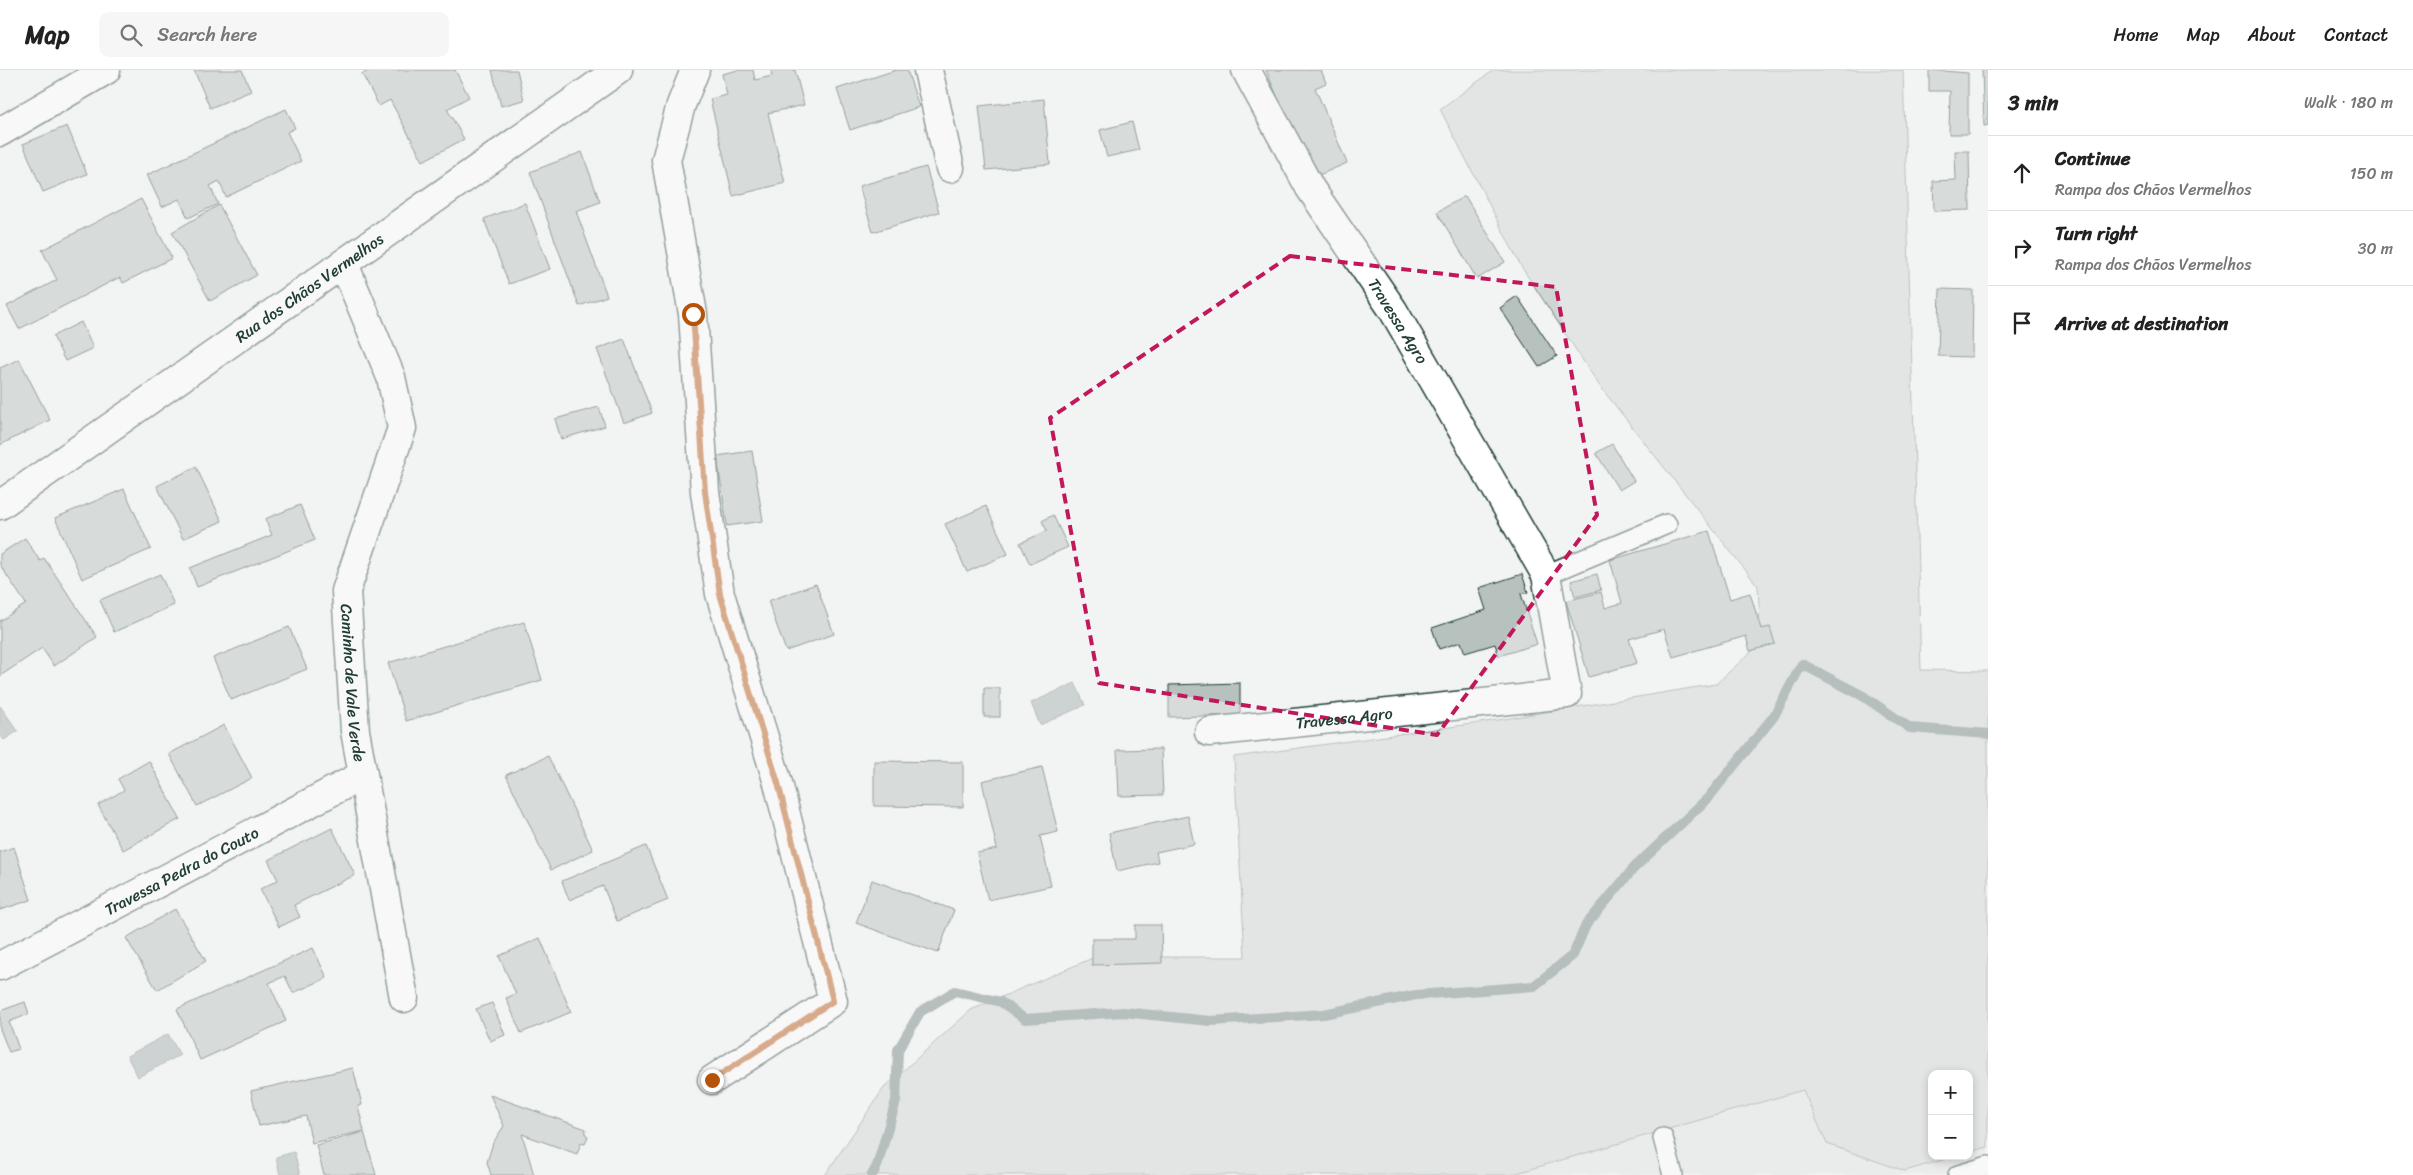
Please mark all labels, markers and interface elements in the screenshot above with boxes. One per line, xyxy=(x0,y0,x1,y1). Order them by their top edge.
search box xyxy=(99,12,449,57)
text: Map xyxy=(25,14,69,56)
text: Search here xyxy=(157,18,257,51)
text: Home xyxy=(2114,19,2159,51)
text: Map xyxy=(2187,19,2220,51)
text: About xyxy=(2248,19,2296,51)
text: Contact xyxy=(2324,19,2388,51)
icon: search xyxy=(117,21,145,49)
text: 3 min xyxy=(2008,84,2058,122)
text: Walk · 180 m xyxy=(2304,88,2393,117)
text: Continue xyxy=(2055,142,2131,175)
icon: ahead xyxy=(2008,159,2036,187)
text: 150 m xyxy=(2350,159,2393,188)
text: Rampa dos Chãos Vermelhos xyxy=(2055,175,2252,204)
text: Turn right xyxy=(2055,217,2137,250)
street label: Rua dos Chãos Vermelhos xyxy=(229,225,390,350)
icon: right xyxy=(2008,234,2036,262)
text: 30 m xyxy=(2358,234,2393,263)
text: Rampa dos Chãos Vermelhos xyxy=(2055,250,2252,279)
street label: Travessa Agro xyxy=(1360,272,1436,370)
route start xyxy=(682,303,705,326)
text: Arrive at destination xyxy=(2055,307,2228,340)
icon: arrive xyxy=(2008,309,2036,337)
street label: Caminho de Vale Verde xyxy=(332,603,375,764)
street label: Travessa Agro xyxy=(1294,698,1394,737)
street label: Travessa Pedra do Couto xyxy=(99,818,264,923)
route end xyxy=(701,1069,724,1092)
map controls xyxy=(1928,1070,1973,1160)
button: + xyxy=(1928,1070,1973,1115)
button: − xyxy=(1928,1115,1973,1160)

